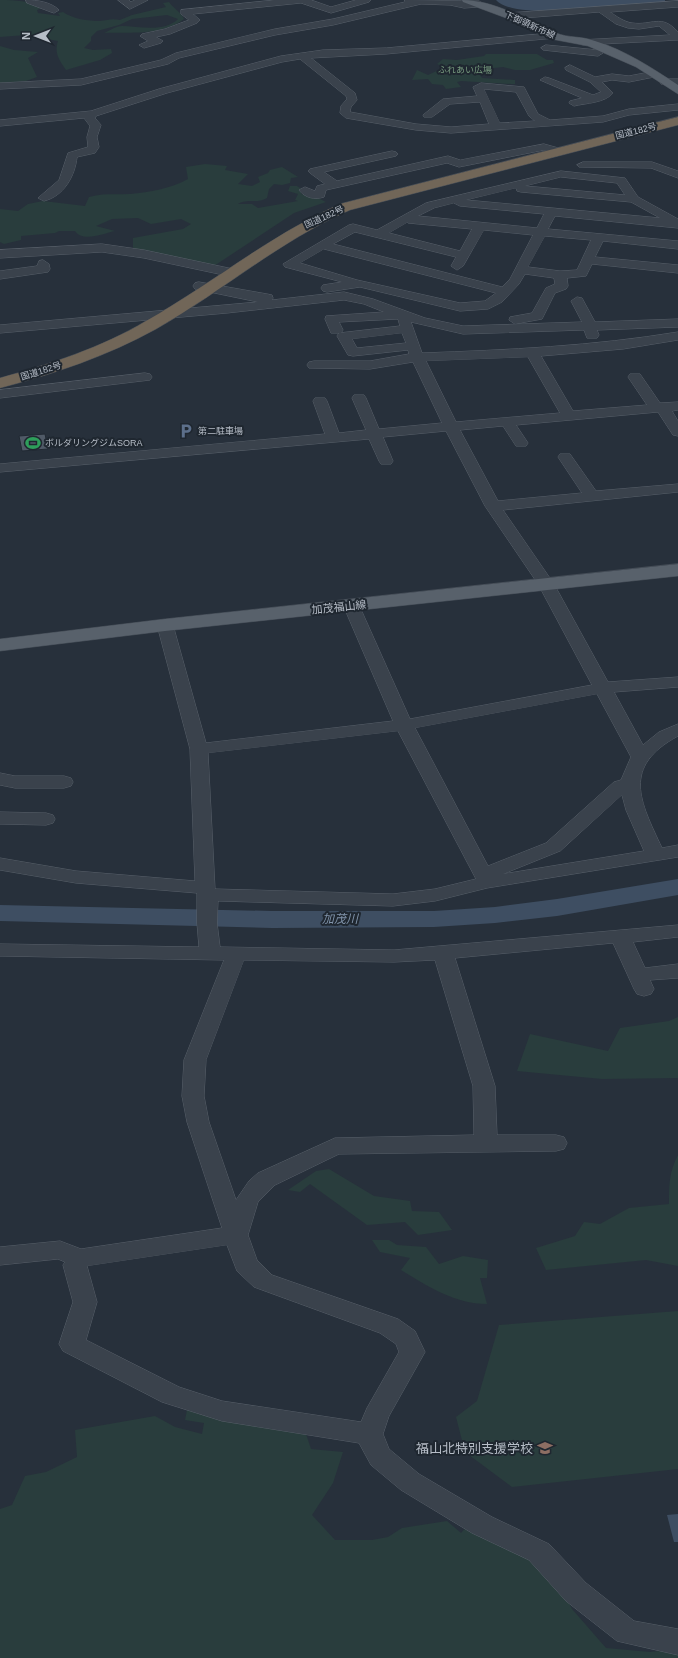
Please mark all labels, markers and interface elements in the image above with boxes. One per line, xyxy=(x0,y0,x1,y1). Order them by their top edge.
street label: 下御領新市線 xyxy=(503,9,558,41)
north arrow xyxy=(16,16,56,56)
text: N xyxy=(20,32,32,40)
park label: ふれあい広場 xyxy=(438,65,492,75)
street label: 国道182号 xyxy=(614,121,658,141)
street label: 国道182号 xyxy=(303,204,345,230)
street label: 国道182号 xyxy=(19,360,63,382)
parking icon: 第二駐車場 xyxy=(177,422,195,440)
place label: 第二駐車場 xyxy=(198,426,243,436)
sports icon: ボルダリングジムSORA xyxy=(24,434,42,452)
place label: ボルダリングジムSORA xyxy=(45,438,143,448)
street label: 加茂福山線 xyxy=(311,598,367,616)
water label: 加茂川 xyxy=(322,912,360,926)
school or university icon: 福山北特別支援学校 xyxy=(536,1439,554,1457)
place label: 福山北特別支援学校 xyxy=(416,1441,533,1456)

